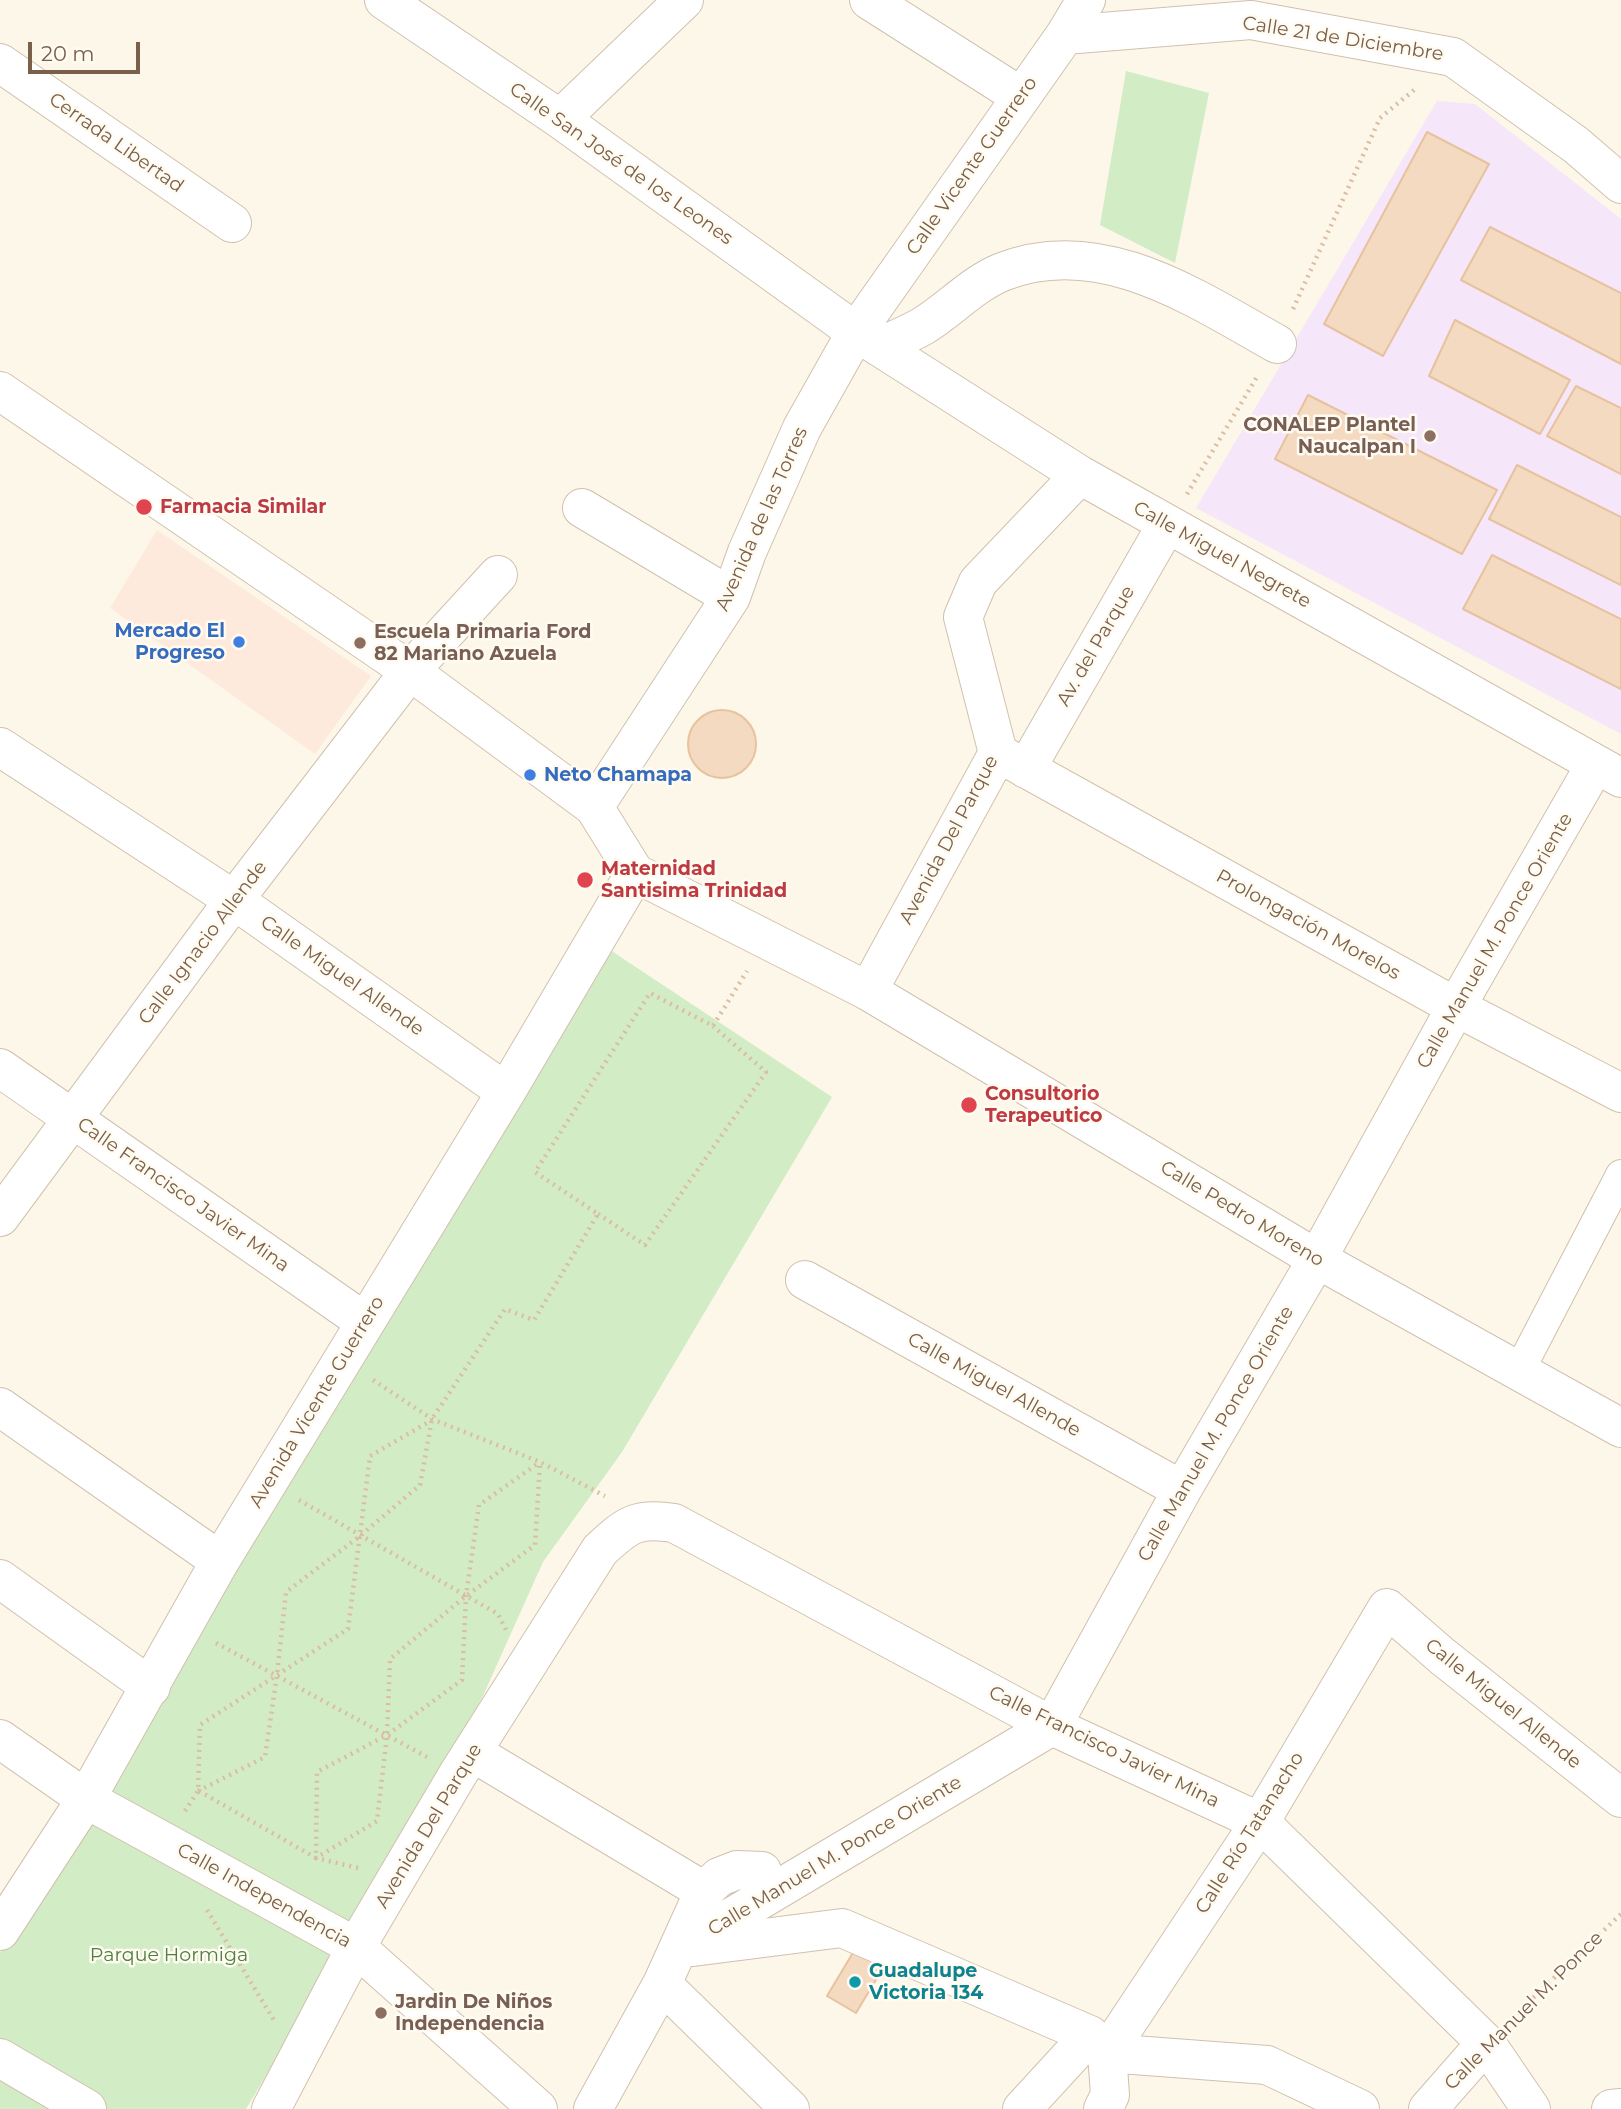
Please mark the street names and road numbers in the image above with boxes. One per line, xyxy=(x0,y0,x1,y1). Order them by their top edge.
street label: Calle 21 de Diciembre xyxy=(1241,12,1445,66)
street label: Calle Vicente Guerrero xyxy=(902,72,1042,260)
street label: Calle San José de los Leones xyxy=(505,78,737,250)
street label: Cerrada Libertad xyxy=(44,88,188,198)
street label: Avenida de las Torres xyxy=(711,424,813,614)
street label: Calle Miguel Negrete xyxy=(1129,497,1315,613)
street label: Av. del Parque xyxy=(1052,582,1140,710)
street label: Avenida Del Parque xyxy=(895,752,1003,928)
street label: Calle Manuel M. Ponce Oriente xyxy=(1412,809,1578,1073)
street label: Calle Ignacio Allende xyxy=(134,857,272,1029)
street label: Prolongación Morelos xyxy=(1212,865,1404,985)
street label: Calle Miguel Allende xyxy=(256,911,428,1041)
street label: Calle Francisco Javier Mina xyxy=(73,1113,293,1277)
street label: Calle Pedro Moreno xyxy=(1156,1156,1328,1272)
street label: Avenida Vicente Guerrero xyxy=(245,1292,389,1512)
street label: Calle Manuel M. Ponce Oriente xyxy=(1133,1302,1299,1566)
street label: Calle Miguel Allende xyxy=(903,1328,1085,1442)
street label: Calle Miguel Allende xyxy=(1420,1634,1586,1774)
street label: Calle Francisco Javier Mina xyxy=(985,1681,1223,1813)
street label: Avenida Del Parque xyxy=(371,1740,487,1912)
street label: Calle Río Tatanacho xyxy=(1191,1748,1309,1918)
street label: Calle Manuel M. Ponce Oriente xyxy=(704,1771,966,1941)
street label: Calle Independencia xyxy=(173,1839,355,1953)
street label: Calle Manuel M. Ponce xyxy=(1440,1927,1608,2095)

